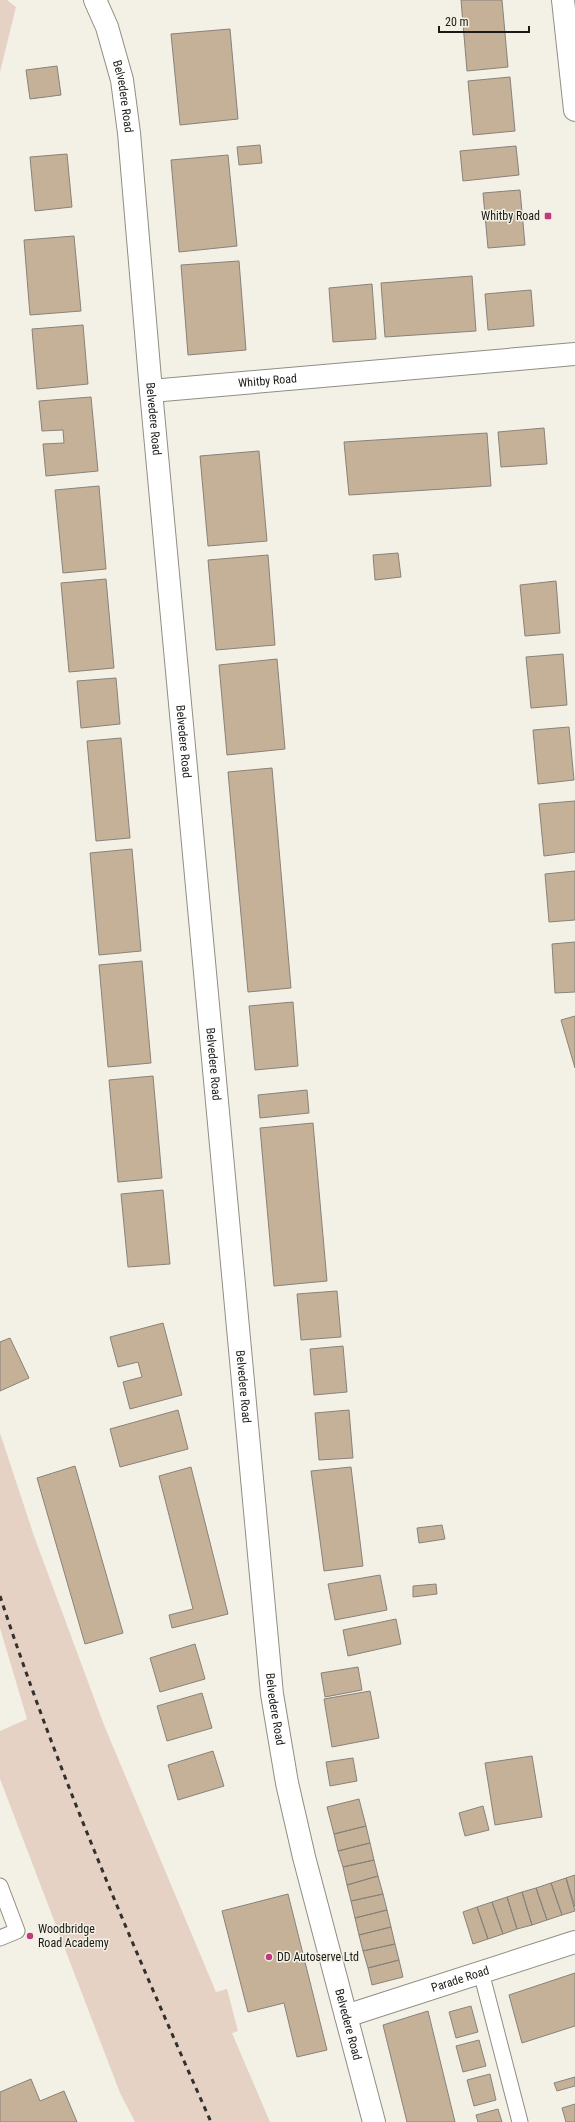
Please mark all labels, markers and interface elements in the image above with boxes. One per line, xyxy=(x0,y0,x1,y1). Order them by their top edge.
scale bar xyxy=(439,8,529,34)
text: 20 m xyxy=(445,15,469,29)
street label: Belvedere Road xyxy=(110,59,136,134)
place label: Whitby Road xyxy=(481,209,540,223)
marker: Whitby Road xyxy=(543,211,553,221)
street label: Whitby Road xyxy=(238,371,298,390)
street label: Belvedere Road xyxy=(143,382,164,456)
street label: Belvedere Road xyxy=(173,704,194,779)
street label: Belvedere Road xyxy=(203,1027,224,1101)
street label: Belvedere Road xyxy=(233,1350,254,1424)
street label: Belvedere Road xyxy=(263,1672,288,1746)
place label: Woodbridge Road Academy xyxy=(38,1922,109,1950)
marker: Woodbridge Road Academy xyxy=(25,1931,35,1941)
place label: DD Autoserve Ltd xyxy=(277,1950,359,1964)
marker: DD Autoserve Ltd xyxy=(264,1952,274,1962)
street label: Parade Road xyxy=(430,1963,491,1995)
street label: Belvedere Road xyxy=(332,1987,364,2062)

